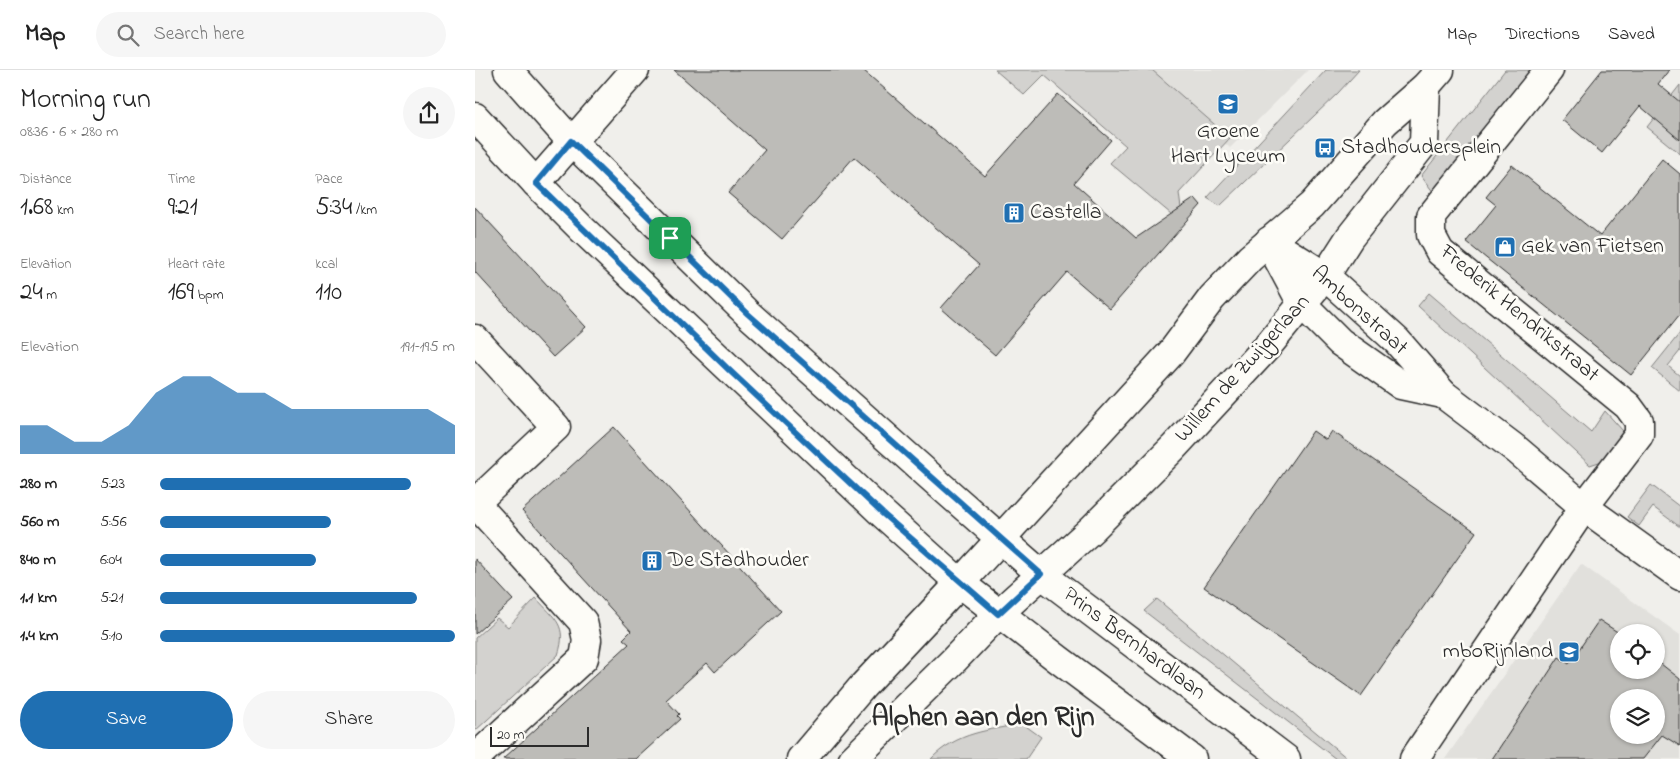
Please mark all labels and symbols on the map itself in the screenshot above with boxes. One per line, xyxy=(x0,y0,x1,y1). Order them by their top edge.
school or university icon: Groene Hart Lyceum xyxy=(1216,92,1240,116)
place label: Groene Hart Lyceum xyxy=(1171,116,1285,174)
place label: Stadhoudersplein xyxy=(1341,132,1501,164)
bus stop icon: Stadhoudersplein xyxy=(1313,136,1337,160)
place label: Castella xyxy=(1030,197,1102,229)
building icon: Castella xyxy=(1002,201,1026,225)
pin xyxy=(649,217,691,259)
place label: Gek van Fietsen xyxy=(1521,231,1664,263)
shop icon: Gek van Fietsen xyxy=(1493,235,1517,259)
street label: Frederik Hendrikstraat xyxy=(1431,237,1606,391)
street label: Ambonstraat xyxy=(1303,259,1415,364)
street label: Willem de Zwijgerlaan xyxy=(1168,288,1319,451)
place label: De Stadhouder xyxy=(667,545,809,577)
building icon: De Stadhouder xyxy=(640,549,664,573)
street label: Prins Bernhardlaan xyxy=(1056,579,1212,709)
place label: mboRijnland xyxy=(1443,636,1553,668)
school or university icon: mboRijnland xyxy=(1557,640,1581,664)
district label: Alphen aan den Rijn xyxy=(871,698,1095,739)
scale bar xyxy=(490,724,589,747)

